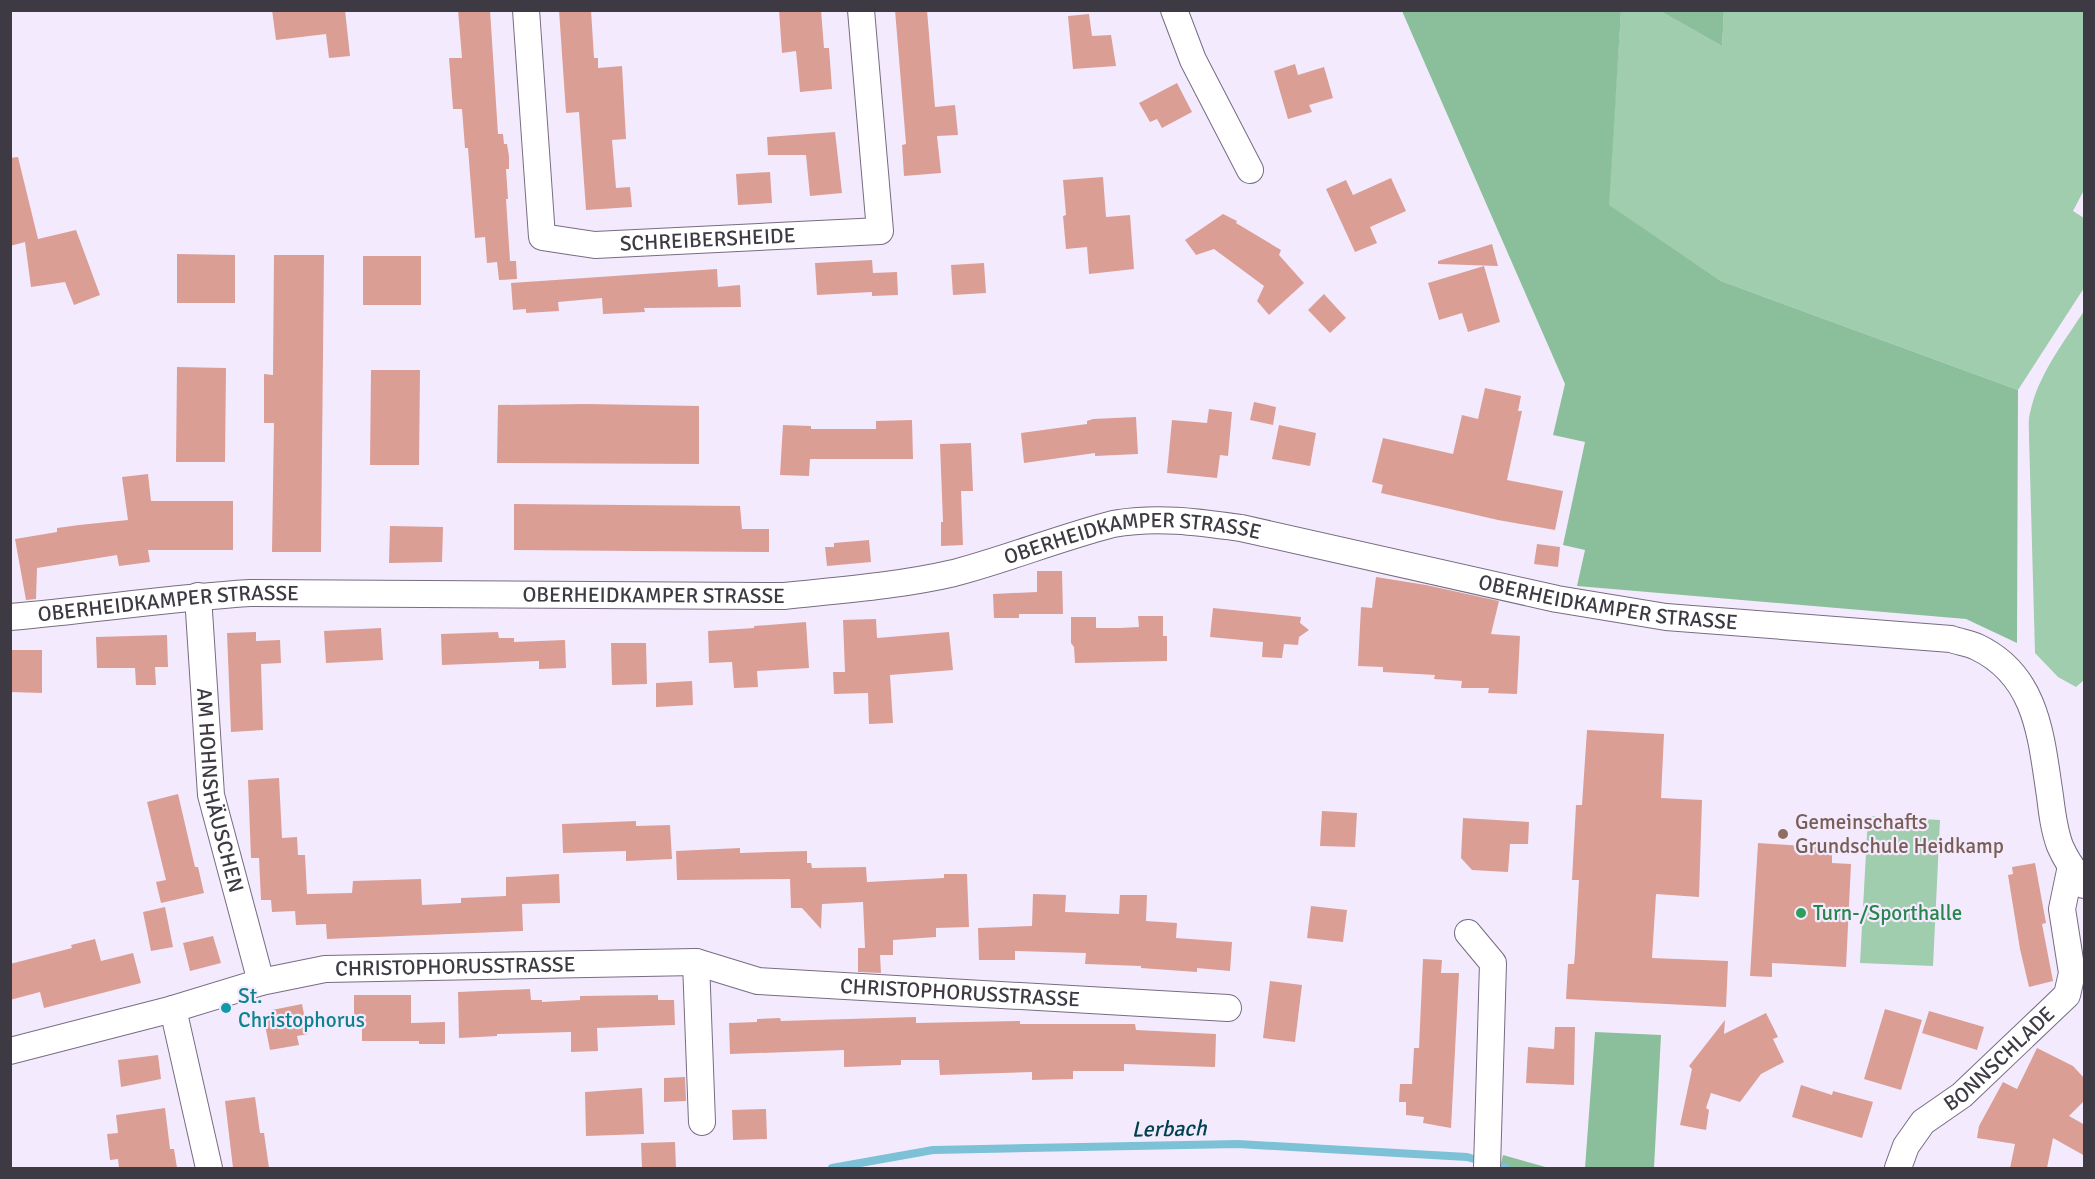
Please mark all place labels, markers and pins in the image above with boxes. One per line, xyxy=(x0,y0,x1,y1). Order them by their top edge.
place label: Gemeinschafts Grundschule Heidkamp xyxy=(1795,809,2004,859)
marker: Gemeinschafts Grundschule Heidkamp xyxy=(1776,827,1790,841)
place label: Turn-/Sporthalle xyxy=(1813,900,1962,926)
marker: Turn-/Sporthalle xyxy=(1794,906,1808,920)
place label: St. Christophorus xyxy=(238,983,365,1033)
marker: St. Christophorus xyxy=(219,1001,233,1015)

